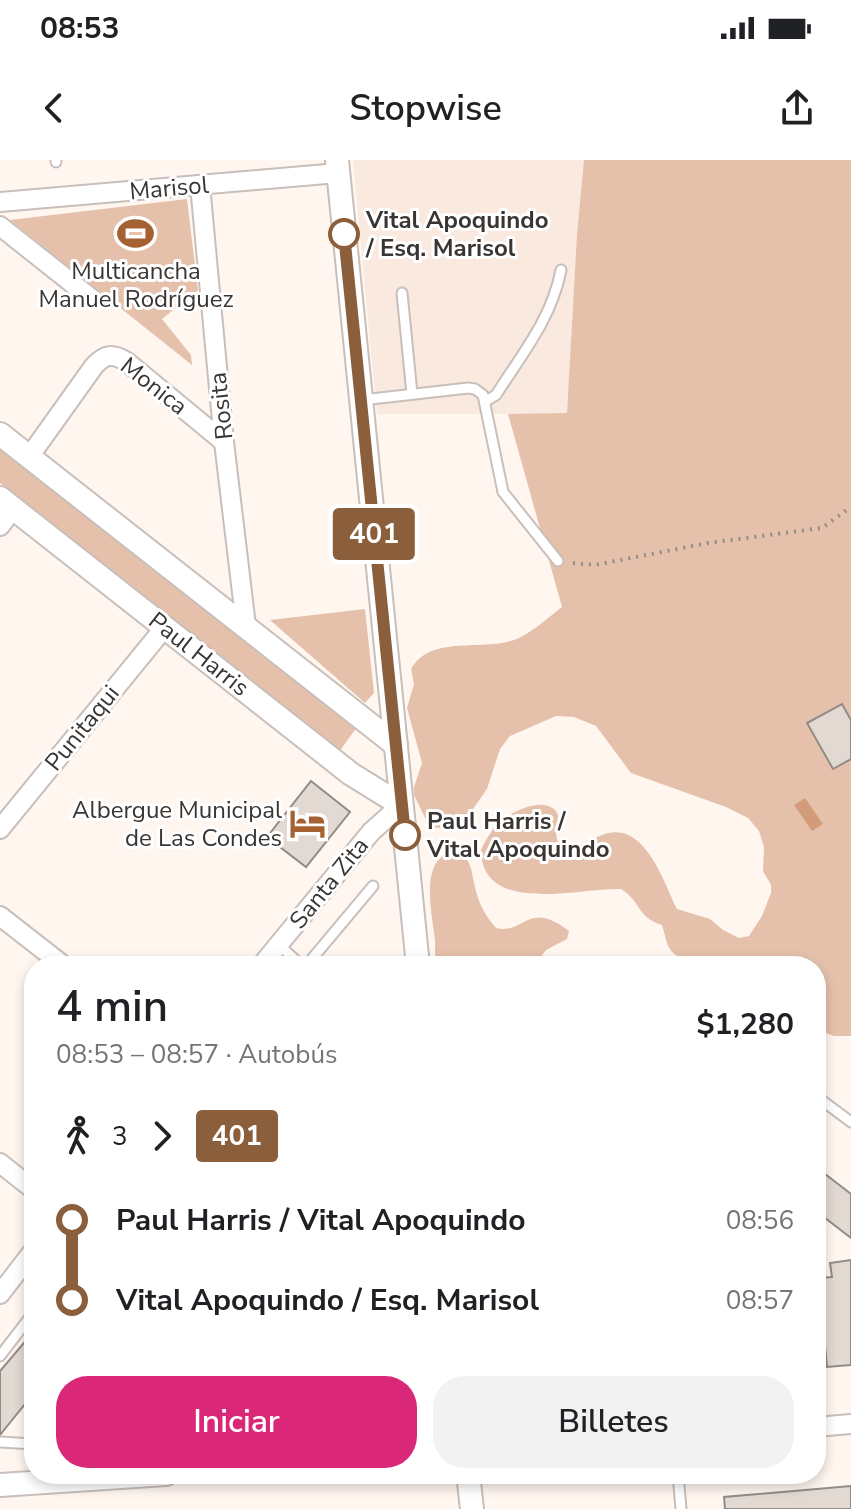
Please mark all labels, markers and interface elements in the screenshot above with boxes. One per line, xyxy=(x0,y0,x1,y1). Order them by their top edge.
text: 08:53 xyxy=(40,8,119,49)
text: Stopwise xyxy=(349,84,502,133)
icon: back xyxy=(32,86,76,130)
icon: share xyxy=(775,86,819,130)
street label: Marisol xyxy=(128,169,210,207)
place label: Vital Apoquindo / Esq. Marisol xyxy=(365,204,548,264)
sports icon: Multicancha Manuel Rodríguez xyxy=(117,215,155,253)
marker: Vital Apoquindo / Esq. Marisol xyxy=(329,219,359,249)
place label: Multicancha Manuel Rodríguez xyxy=(38,255,234,315)
street label: Monica xyxy=(114,350,194,422)
street label: Rosita xyxy=(202,371,240,441)
line badge: 401 xyxy=(328,508,420,560)
text: 401 xyxy=(349,515,399,553)
street label: Paul Harris xyxy=(142,605,256,703)
street label: Punitaqui xyxy=(38,678,126,778)
place label: Albergue Municipal de Las Condes xyxy=(72,794,282,854)
hotel icon: Albergue Municipal de Las Condes xyxy=(289,805,327,843)
place label: Paul Harris / Vital Apoquindo xyxy=(426,805,609,865)
marker: Paul Harris / Vital Apoquindo xyxy=(390,820,420,850)
street label: Santa Zita xyxy=(282,830,376,936)
text: 4 min xyxy=(56,977,168,1037)
text: $1,280 xyxy=(697,1004,794,1045)
text: 08:53 – 08:57 · Autobús xyxy=(56,1037,338,1072)
icon: walk xyxy=(56,1114,100,1158)
icon: forward xyxy=(140,1114,184,1158)
text: 401 xyxy=(212,1117,262,1155)
text: 3 xyxy=(112,1119,128,1154)
text: Paul Harris / Vital Apoquindo xyxy=(116,1200,525,1241)
text: 08:56 xyxy=(726,1203,794,1238)
text: Vital Apoquindo / Esq. Marisol xyxy=(116,1280,539,1321)
text: 08:57 xyxy=(726,1283,794,1318)
button: Iniciar xyxy=(56,1376,417,1468)
button: Billetes xyxy=(433,1376,794,1468)

